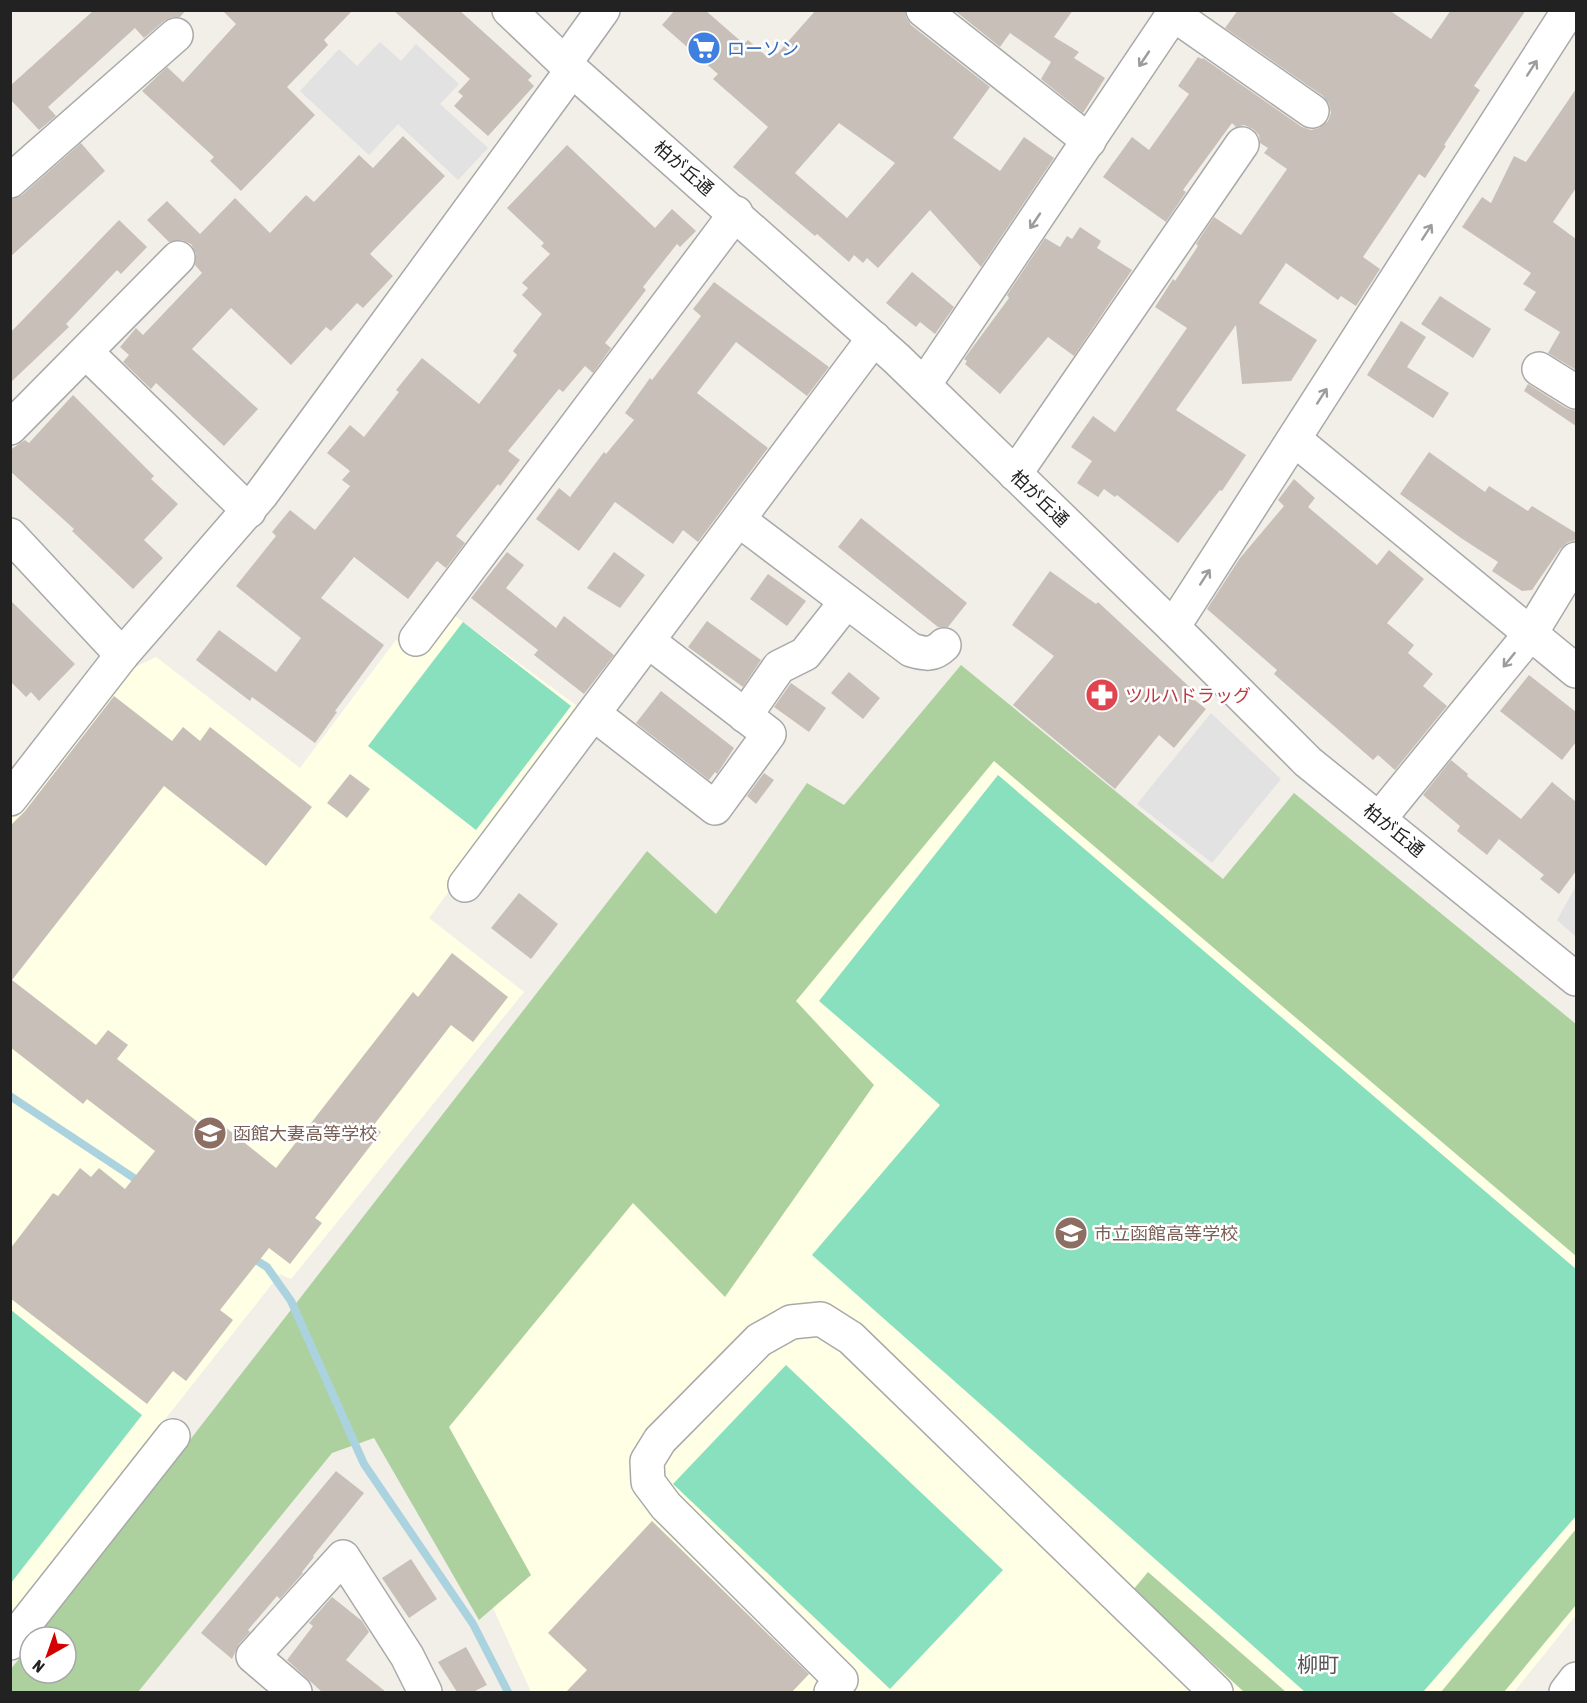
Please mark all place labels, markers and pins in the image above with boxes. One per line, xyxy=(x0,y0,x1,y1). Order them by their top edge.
supermarket icon: ローソン xyxy=(686,30,722,66)
place label: ローソン xyxy=(727,38,799,59)
pharmacy icon: ツルハドラッグ xyxy=(1084,677,1120,713)
place label: ツルハドラッグ xyxy=(1125,685,1251,706)
school or university icon: 函館大妻高等学校 xyxy=(192,1115,228,1151)
place label: 函館大妻高等学校 xyxy=(233,1123,377,1144)
school or university icon: 市立函館高等学校 xyxy=(1053,1215,1089,1251)
place label: 市立函館高等学校 xyxy=(1094,1223,1238,1244)

